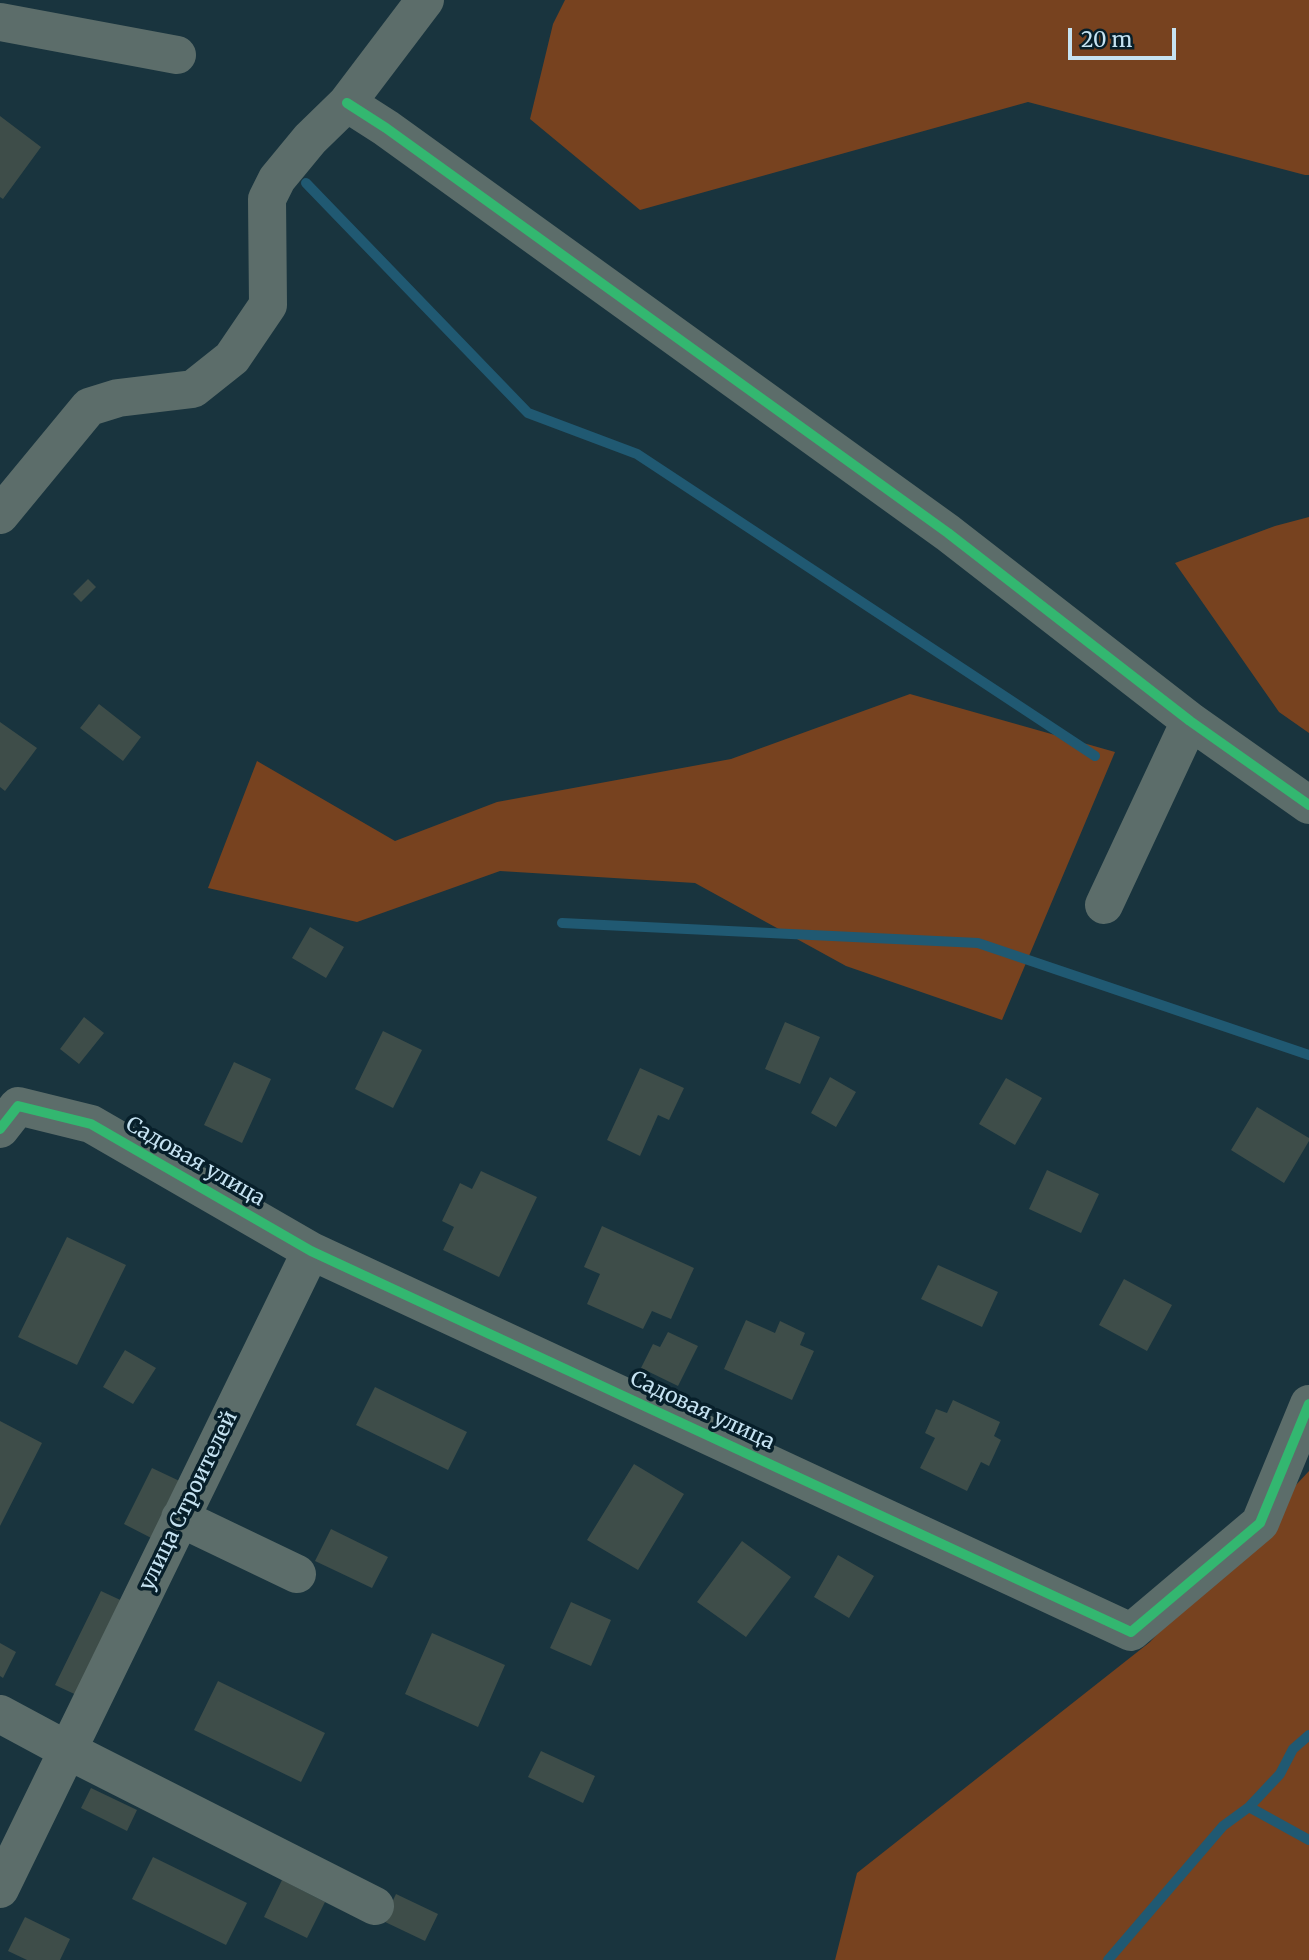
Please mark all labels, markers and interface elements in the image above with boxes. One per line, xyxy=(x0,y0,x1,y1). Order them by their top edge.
scale bar xyxy=(1071,14,1180,58)
text: 20 m xyxy=(1081,26,1132,53)
street label: Садовая улица xyxy=(121,1112,269,1212)
street label: Садовая улица xyxy=(626,1367,778,1455)
street label: улица Строителей xyxy=(135,1407,243,1595)

